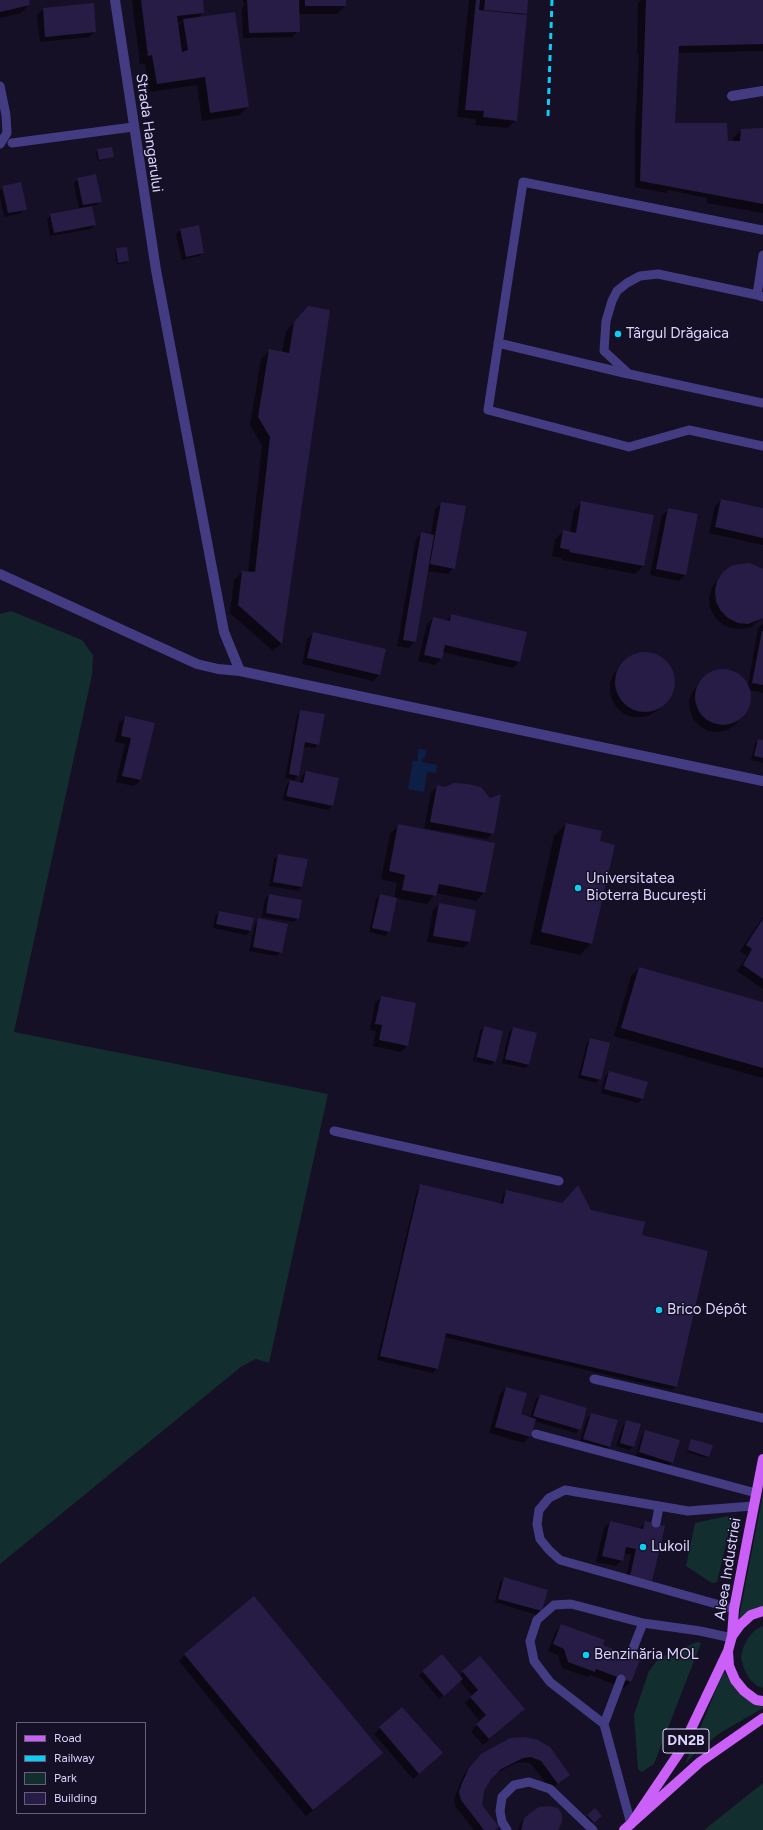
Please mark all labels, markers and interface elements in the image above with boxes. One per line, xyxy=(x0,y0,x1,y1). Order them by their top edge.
street label: Strada Hangarului xyxy=(132,72,166,194)
place label: Târgul Drăgaica xyxy=(626,325,729,343)
marker: Târgul Drăgaica xyxy=(613,329,623,339)
place label: Universitatea Bioterra București xyxy=(586,870,706,905)
marker: Universitatea Bioterra București xyxy=(573,883,583,893)
place label: Brico Dépôt xyxy=(667,1301,747,1319)
marker: Brico Dépôt xyxy=(654,1305,664,1315)
street label: Aleea Industriei xyxy=(711,1516,745,1622)
place label: Lukoil xyxy=(651,1538,690,1556)
marker: Lukoil xyxy=(638,1542,648,1552)
place label: Benzinăria MOL xyxy=(594,1646,699,1664)
marker: Benzinăria MOL xyxy=(581,1650,591,1660)
legend xyxy=(16,1722,146,1814)
road number: DN2B xyxy=(663,1729,709,1753)
text: Road xyxy=(54,1731,82,1745)
text: Railway xyxy=(54,1751,95,1765)
text: Park xyxy=(54,1771,77,1785)
text: Building xyxy=(54,1791,97,1805)

